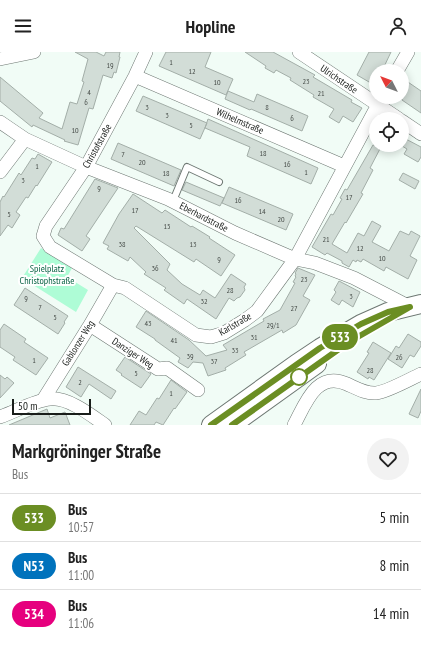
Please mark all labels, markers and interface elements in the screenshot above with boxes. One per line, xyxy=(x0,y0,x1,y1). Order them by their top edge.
icon: menu xyxy=(12,15,34,37)
text: Hopline xyxy=(186,15,235,38)
icon: person xyxy=(387,15,409,37)
house number: 1 xyxy=(169,57,173,67)
house number: 19 xyxy=(106,60,114,70)
street label: Ulrichstraße xyxy=(318,62,360,96)
north arrow xyxy=(369,64,409,104)
map controls xyxy=(369,64,409,152)
house number: 12 xyxy=(188,66,196,76)
house number: 23 xyxy=(302,76,310,86)
house number: 10 xyxy=(213,77,221,87)
house number: 4 xyxy=(87,87,91,97)
house number: 21 xyxy=(317,88,325,98)
house number: 6 xyxy=(84,97,88,107)
house number: 3 xyxy=(145,102,149,112)
house number: 8 xyxy=(265,102,269,112)
street label: Wilhelmstraße xyxy=(214,105,266,137)
house number: 3 xyxy=(165,110,169,120)
button: locate xyxy=(369,112,409,152)
house number: 6 xyxy=(290,113,294,123)
house number: 5 xyxy=(189,120,193,130)
street label: Christofstraße xyxy=(80,122,114,170)
house number: 10 xyxy=(71,125,79,135)
house number: 18 xyxy=(259,148,267,158)
house number: 7 xyxy=(121,149,125,159)
house number: 20 xyxy=(138,157,146,167)
house number: 16 xyxy=(283,159,291,169)
house number: 1 xyxy=(35,161,39,171)
house number: 1 xyxy=(304,167,308,177)
house number: 18 xyxy=(162,168,170,178)
house number: 3 xyxy=(21,175,25,185)
house number: 9 xyxy=(97,183,101,193)
house number: 17 xyxy=(345,192,353,202)
house number: 16 xyxy=(234,195,242,205)
street label: Eberhardstraße xyxy=(178,199,230,235)
house number: 17 xyxy=(131,205,139,215)
house number: 14 xyxy=(258,206,266,216)
house number: 5 xyxy=(7,209,11,219)
house number: 20 xyxy=(277,214,285,224)
house number: 15 xyxy=(163,221,171,231)
house number: 21 xyxy=(322,234,330,244)
house number: 38 xyxy=(118,239,126,249)
house number: 13 xyxy=(189,239,197,249)
house number: 12 xyxy=(356,243,364,253)
house number: 10 xyxy=(378,253,386,263)
house number: 9 xyxy=(217,254,221,264)
park label: Spielplatz Christophstraße xyxy=(20,262,74,287)
house number: 36 xyxy=(151,263,159,273)
house number: 23 xyxy=(300,274,308,284)
house number: 28 xyxy=(226,285,234,295)
house number: 3 xyxy=(349,291,353,301)
house number: 9 xyxy=(24,293,28,303)
house number: 32 xyxy=(200,296,208,306)
house number: 7 xyxy=(38,302,42,312)
house number: 27 xyxy=(290,303,298,313)
street label: Karlstraße xyxy=(216,309,254,339)
house number: 5 xyxy=(53,312,57,322)
street label: Gablonzer Weg xyxy=(59,318,97,368)
house number: 43 xyxy=(144,318,152,328)
house number: 29/1 xyxy=(266,320,280,330)
line badge: 533 xyxy=(317,324,363,350)
text: 533 xyxy=(330,328,350,346)
house number: 31 xyxy=(250,332,258,342)
street label: Danziger Weg xyxy=(110,335,156,371)
house number: 41 xyxy=(170,335,178,345)
house number: 33 xyxy=(231,345,239,355)
house number: 39 xyxy=(186,351,194,361)
house number: 26 xyxy=(395,352,403,362)
house number: 1 xyxy=(32,355,36,365)
house number: 37 xyxy=(210,356,218,366)
house number: 28 xyxy=(366,365,374,375)
house number: 5 xyxy=(134,368,138,378)
unlabelled marker xyxy=(290,368,308,386)
house number: 2 xyxy=(78,377,82,387)
house number: 1 xyxy=(169,388,173,398)
scale bar xyxy=(12,397,91,416)
text: 50 m xyxy=(18,399,37,413)
button: heart xyxy=(367,438,409,480)
text: Markgröninger Straße xyxy=(12,439,161,463)
text: Bus xyxy=(12,466,28,483)
text: Bus xyxy=(68,500,87,519)
text: 5 min xyxy=(379,508,409,527)
text: 533 xyxy=(24,509,44,527)
text: 10:57 xyxy=(68,519,94,536)
text: Bus xyxy=(68,548,87,567)
text: 8 min xyxy=(379,556,409,575)
text: N53 xyxy=(24,557,44,575)
text: 11:00 xyxy=(68,567,94,584)
text: Bus xyxy=(68,596,87,615)
text: 14 min xyxy=(373,604,409,623)
text: 534 xyxy=(24,605,44,623)
text: 11:06 xyxy=(68,615,94,632)

